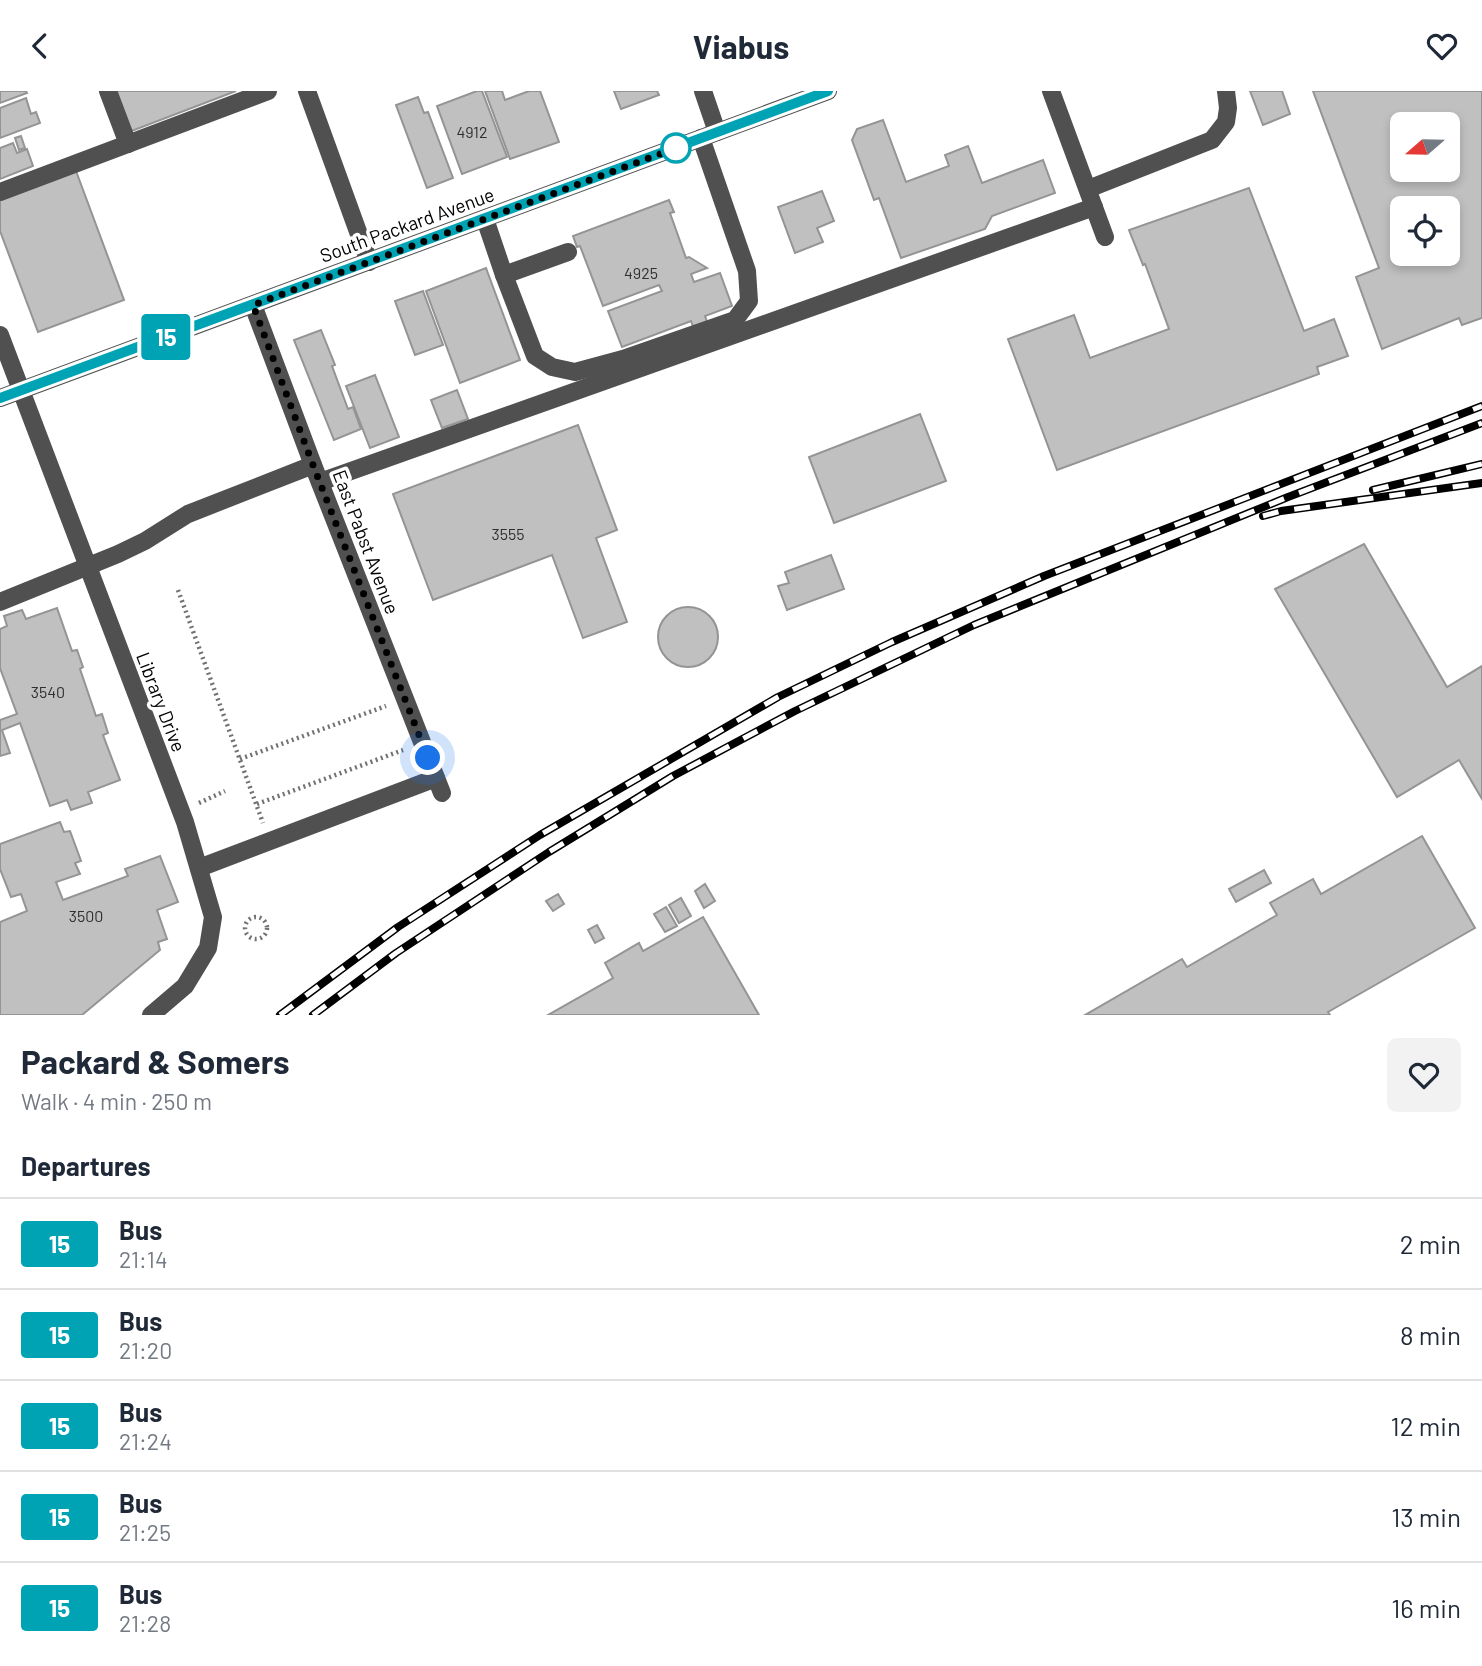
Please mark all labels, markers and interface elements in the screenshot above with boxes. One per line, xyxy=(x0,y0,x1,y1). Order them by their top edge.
icon: back xyxy=(21,27,59,65)
text: Viabus xyxy=(693,27,789,65)
icon: heart xyxy=(1423,27,1461,65)
north arrow xyxy=(1390,112,1460,182)
map controls xyxy=(1390,112,1460,266)
house number: 4912 xyxy=(456,122,488,141)
unlabelled marker xyxy=(661,133,691,163)
street label: South Packard Avenue xyxy=(317,182,497,267)
button: locate xyxy=(1390,196,1460,266)
house number: 4925 xyxy=(624,263,658,282)
line badge: 15 xyxy=(134,314,198,360)
text: 15 xyxy=(155,322,177,351)
street label: East Pabst Avenue xyxy=(328,466,405,617)
house number: 3555 xyxy=(492,524,524,543)
street label: Library Drive xyxy=(132,649,191,755)
house number: 3540 xyxy=(31,682,65,701)
your location xyxy=(410,740,445,775)
house number: 3500 xyxy=(69,906,103,925)
button: heart xyxy=(1387,1038,1461,1112)
text: Packard & Somers xyxy=(21,1041,290,1081)
text: Walk · 4 min · 250 m xyxy=(21,1087,212,1115)
text: Departures xyxy=(21,1150,151,1181)
text: Bus xyxy=(119,1214,162,1245)
text: 2 min xyxy=(1400,1228,1461,1259)
text: 15 xyxy=(49,1229,70,1258)
text: 21:14 xyxy=(119,1245,168,1273)
text: Bus xyxy=(119,1305,162,1336)
text: 8 min xyxy=(1400,1319,1461,1350)
text: 15 xyxy=(49,1320,70,1349)
text: 21:20 xyxy=(119,1336,172,1364)
text: Bus xyxy=(119,1396,162,1427)
text: 12 min xyxy=(1391,1410,1461,1441)
text: 15 xyxy=(49,1411,70,1440)
text: 21:24 xyxy=(119,1427,172,1455)
text: Bus xyxy=(119,1487,162,1518)
text: 13 min xyxy=(1391,1501,1461,1532)
text: 15 xyxy=(49,1502,70,1531)
text: 21:25 xyxy=(119,1518,171,1546)
text: Bus xyxy=(119,1578,162,1609)
text: 16 min xyxy=(1391,1592,1461,1623)
text: 15 xyxy=(49,1593,70,1622)
text: 21:28 xyxy=(119,1609,171,1637)

